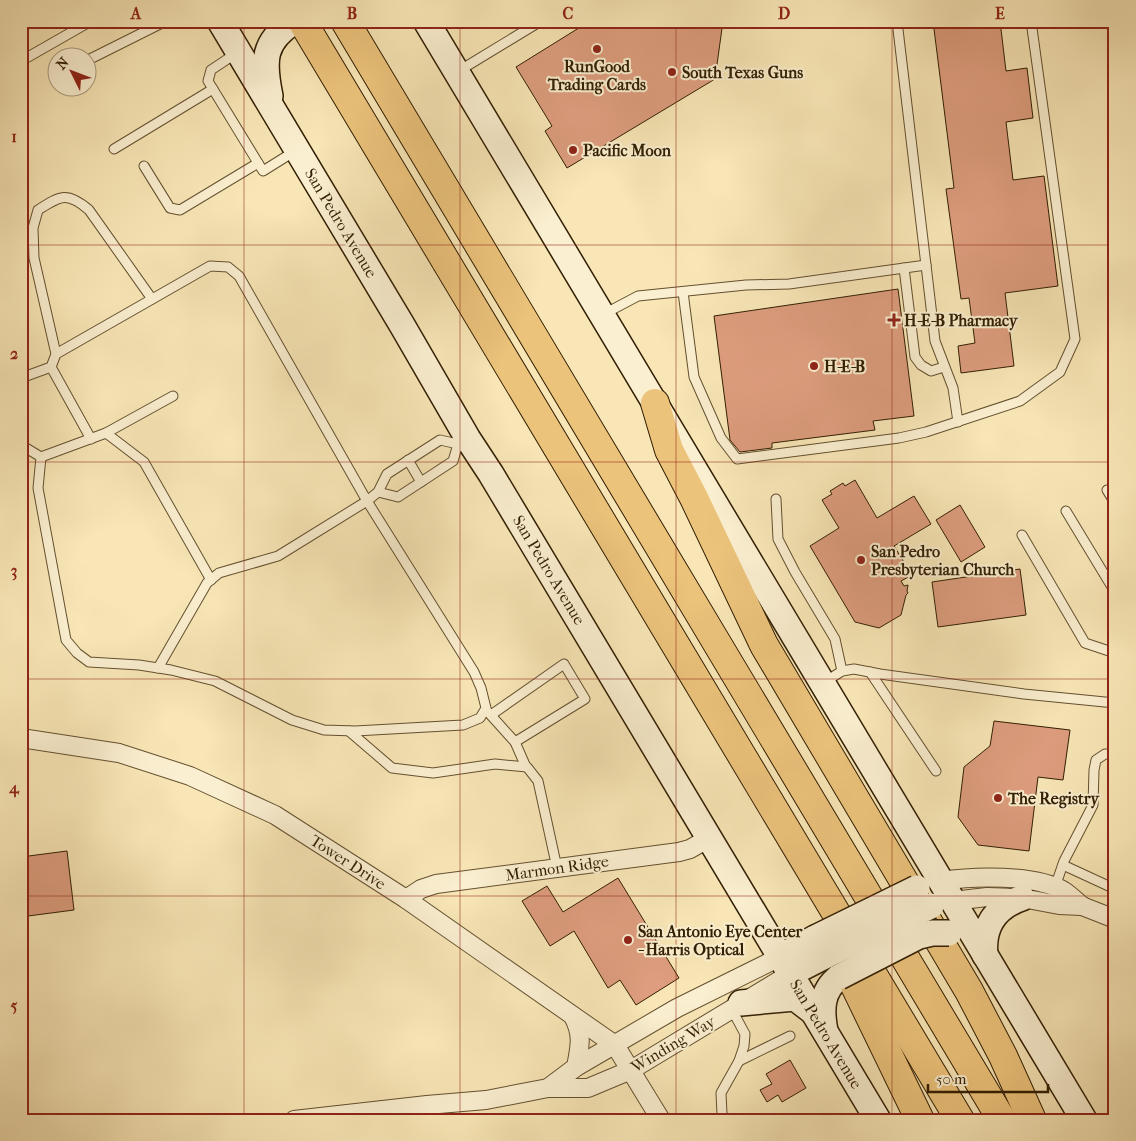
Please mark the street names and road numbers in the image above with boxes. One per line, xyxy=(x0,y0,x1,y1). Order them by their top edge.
street label: San Pedro Avenue xyxy=(301,165,381,281)
street label: San Pedro Avenue xyxy=(509,512,589,628)
street label: Tower Drive xyxy=(307,831,389,893)
street label: Marmon Ridge xyxy=(504,851,610,885)
street label: San Pedro Avenue xyxy=(786,976,866,1092)
street label: Winding Way xyxy=(627,1011,719,1077)

